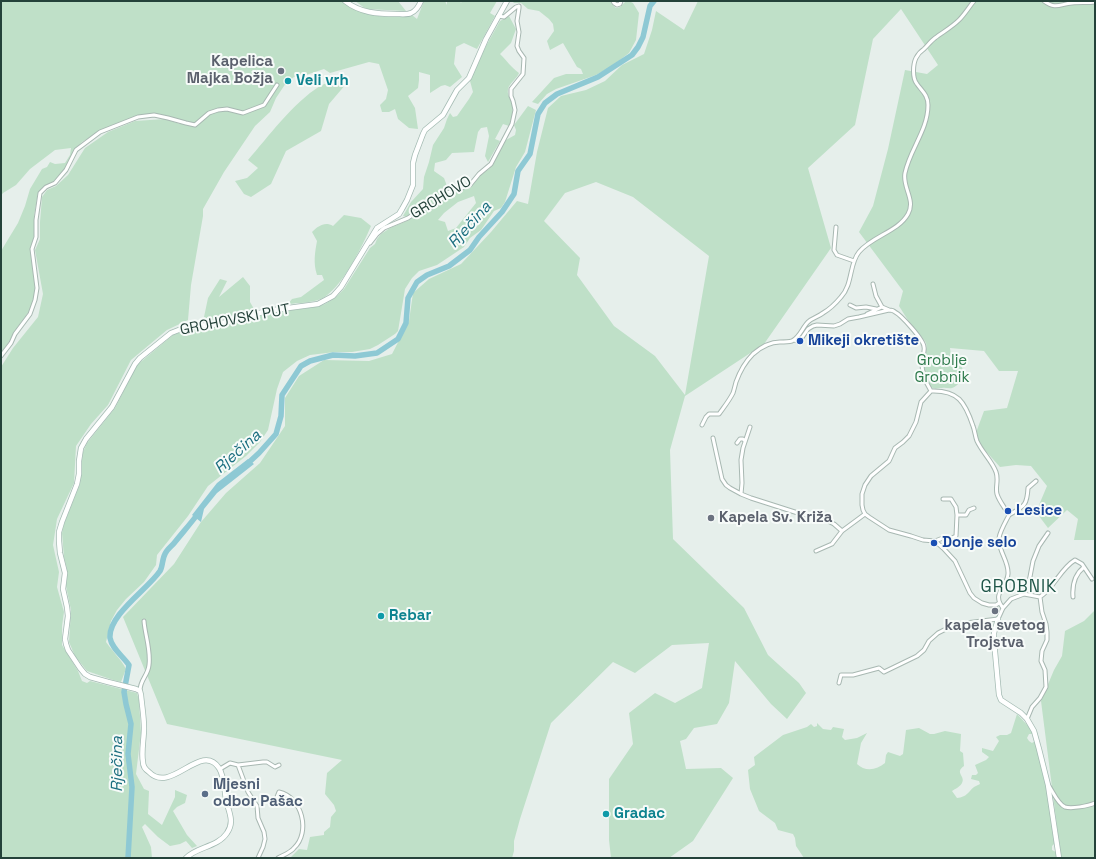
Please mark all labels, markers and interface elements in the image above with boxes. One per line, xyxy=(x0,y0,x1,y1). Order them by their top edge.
place label: Kapelica Majka Božja xyxy=(187,53,273,88)
marker: Kapelica Majka Božja xyxy=(276,66,286,76)
place label: Veli vrh xyxy=(296,72,349,90)
marker: Veli vrh xyxy=(283,76,293,86)
street label: GROHOVO xyxy=(407,173,475,223)
water label: Rječina xyxy=(444,198,496,252)
street label: GROHOVSKI PUT xyxy=(178,300,292,340)
place label: Mikeji okretište xyxy=(808,332,919,350)
marker: Mikeji okretište xyxy=(795,336,805,346)
park label: Groblje Grobnik xyxy=(914,352,970,387)
water label: Rječina xyxy=(211,426,265,478)
place label: Lesice xyxy=(1016,502,1062,520)
marker: Lesice xyxy=(1003,506,1013,516)
place label: Kapela Sv. Križa xyxy=(719,509,833,527)
marker: Kapela Sv. Križa xyxy=(706,513,716,523)
place label: Donje selo xyxy=(942,534,1017,552)
marker: Donje selo xyxy=(929,538,939,548)
district label: GROBNIK xyxy=(981,577,1057,597)
marker: kapela svetog Trojstva xyxy=(990,606,1000,616)
place label: Rebar xyxy=(389,607,431,625)
marker: Rebar xyxy=(376,611,386,621)
place label: kapela svetog Trojstva xyxy=(945,617,1045,652)
water label: Rječina xyxy=(108,736,128,792)
place label: Mjesni odbor Pašac xyxy=(213,776,303,811)
marker: Mjesni odbor Pašac xyxy=(200,789,210,799)
place label: Gradac xyxy=(614,805,665,823)
marker: Gradac xyxy=(601,809,611,819)

